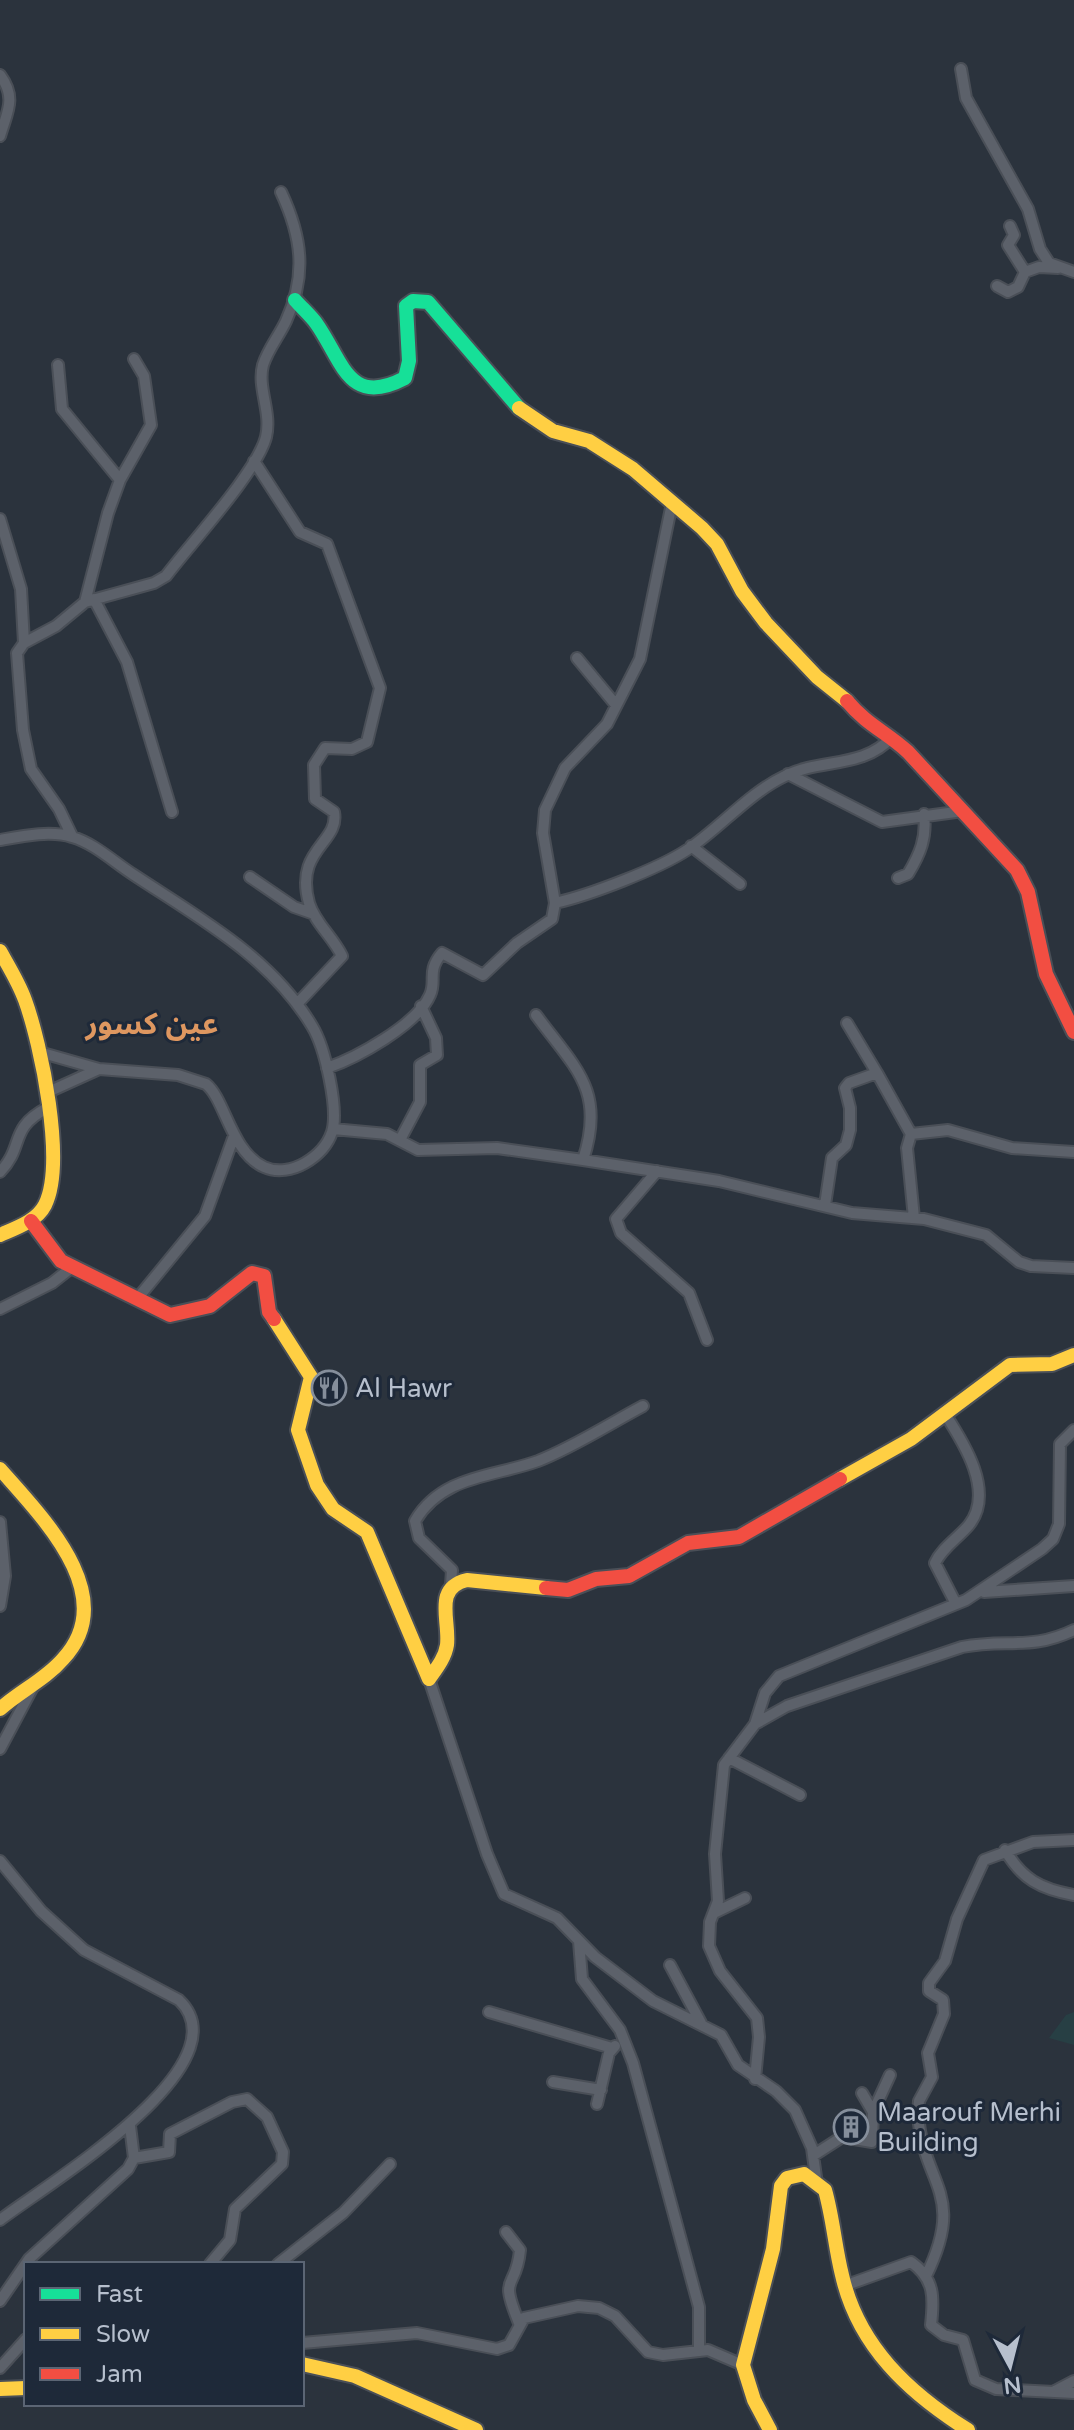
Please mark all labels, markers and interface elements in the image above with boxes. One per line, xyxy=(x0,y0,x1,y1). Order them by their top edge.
district label: عين كسور xyxy=(83,1006,219,1043)
restaurant icon: Al Hawr xyxy=(310,1369,348,1407)
place label: Al Hawr xyxy=(355,1373,452,1404)
place label: Maarouf Merhi Building xyxy=(877,2097,1061,2158)
building icon: Maarouf Merhi Building xyxy=(832,2108,870,2146)
legend xyxy=(24,2262,304,2406)
text: Fast xyxy=(96,2280,143,2309)
text: Slow xyxy=(96,2320,150,2349)
north arrow xyxy=(970,2326,1050,2406)
text: Jam xyxy=(96,2360,143,2389)
text: N xyxy=(1002,2371,1023,2399)

